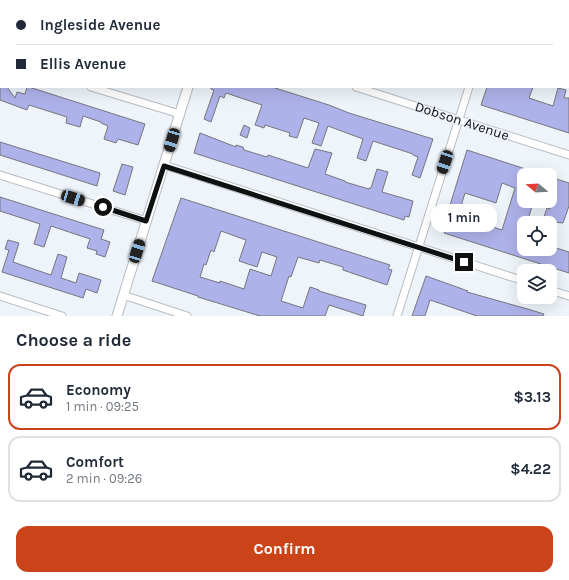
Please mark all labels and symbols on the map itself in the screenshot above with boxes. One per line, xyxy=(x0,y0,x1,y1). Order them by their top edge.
street label: Dobson Avenue xyxy=(413,98,511,144)
car xyxy=(163,127,181,153)
car xyxy=(436,149,454,175)
north arrow xyxy=(517,168,557,208)
car xyxy=(60,189,86,207)
route start xyxy=(94,198,112,216)
callout: 1 min xyxy=(431,204,497,232)
car xyxy=(128,238,146,264)
route end xyxy=(455,253,473,271)

